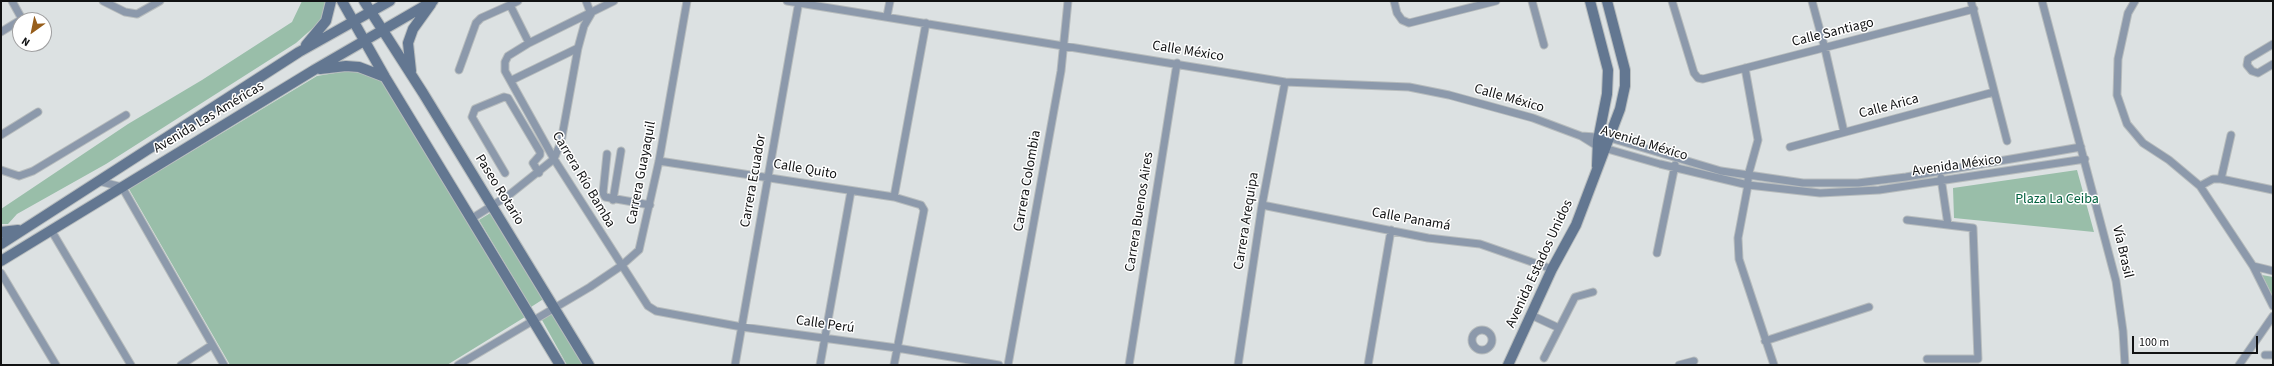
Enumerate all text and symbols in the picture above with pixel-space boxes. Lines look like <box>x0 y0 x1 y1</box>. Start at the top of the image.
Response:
north arrow <box>12 12 52 52</box>
street label: Calle Santiago <box>1790 15 1876 51</box>
text: N <box>19 33 33 50</box>
street label: Calle México <box>1151 38 1225 66</box>
street label: Avenida Las Américas <box>151 78 267 158</box>
street label: Calle México <box>1472 81 1546 117</box>
street label: Calle Arica <box>1857 91 1921 123</box>
street label: Carrera Guayaquil <box>624 120 660 226</box>
street label: Avenida México <box>1598 123 1690 165</box>
street label: Carrera Río Bamba <box>548 129 618 231</box>
street label: Carrera Colombia <box>1011 129 1045 233</box>
street label: Carrera Ecuador <box>738 133 770 229</box>
street label: Carrera Buenos Aires <box>1122 151 1158 273</box>
street label: Avenida México <box>1911 151 2003 181</box>
street label: Paseo Rotario <box>471 152 527 228</box>
street label: Calle Quito <box>772 156 838 184</box>
street label: Carrera Arequipa <box>1231 171 1263 271</box>
park label: Plaza La Ceiba <box>2015 192 2099 208</box>
street label: Avenida Estados Unidos <box>1503 197 1577 331</box>
street label: Calle Panamá <box>1370 205 1452 235</box>
street label: Vía Brasil <box>2108 224 2136 280</box>
street label: Calle Perú <box>795 313 855 337</box>
scale bar <box>2134 328 2260 354</box>
text: 100 m <box>2139 334 2169 351</box>

